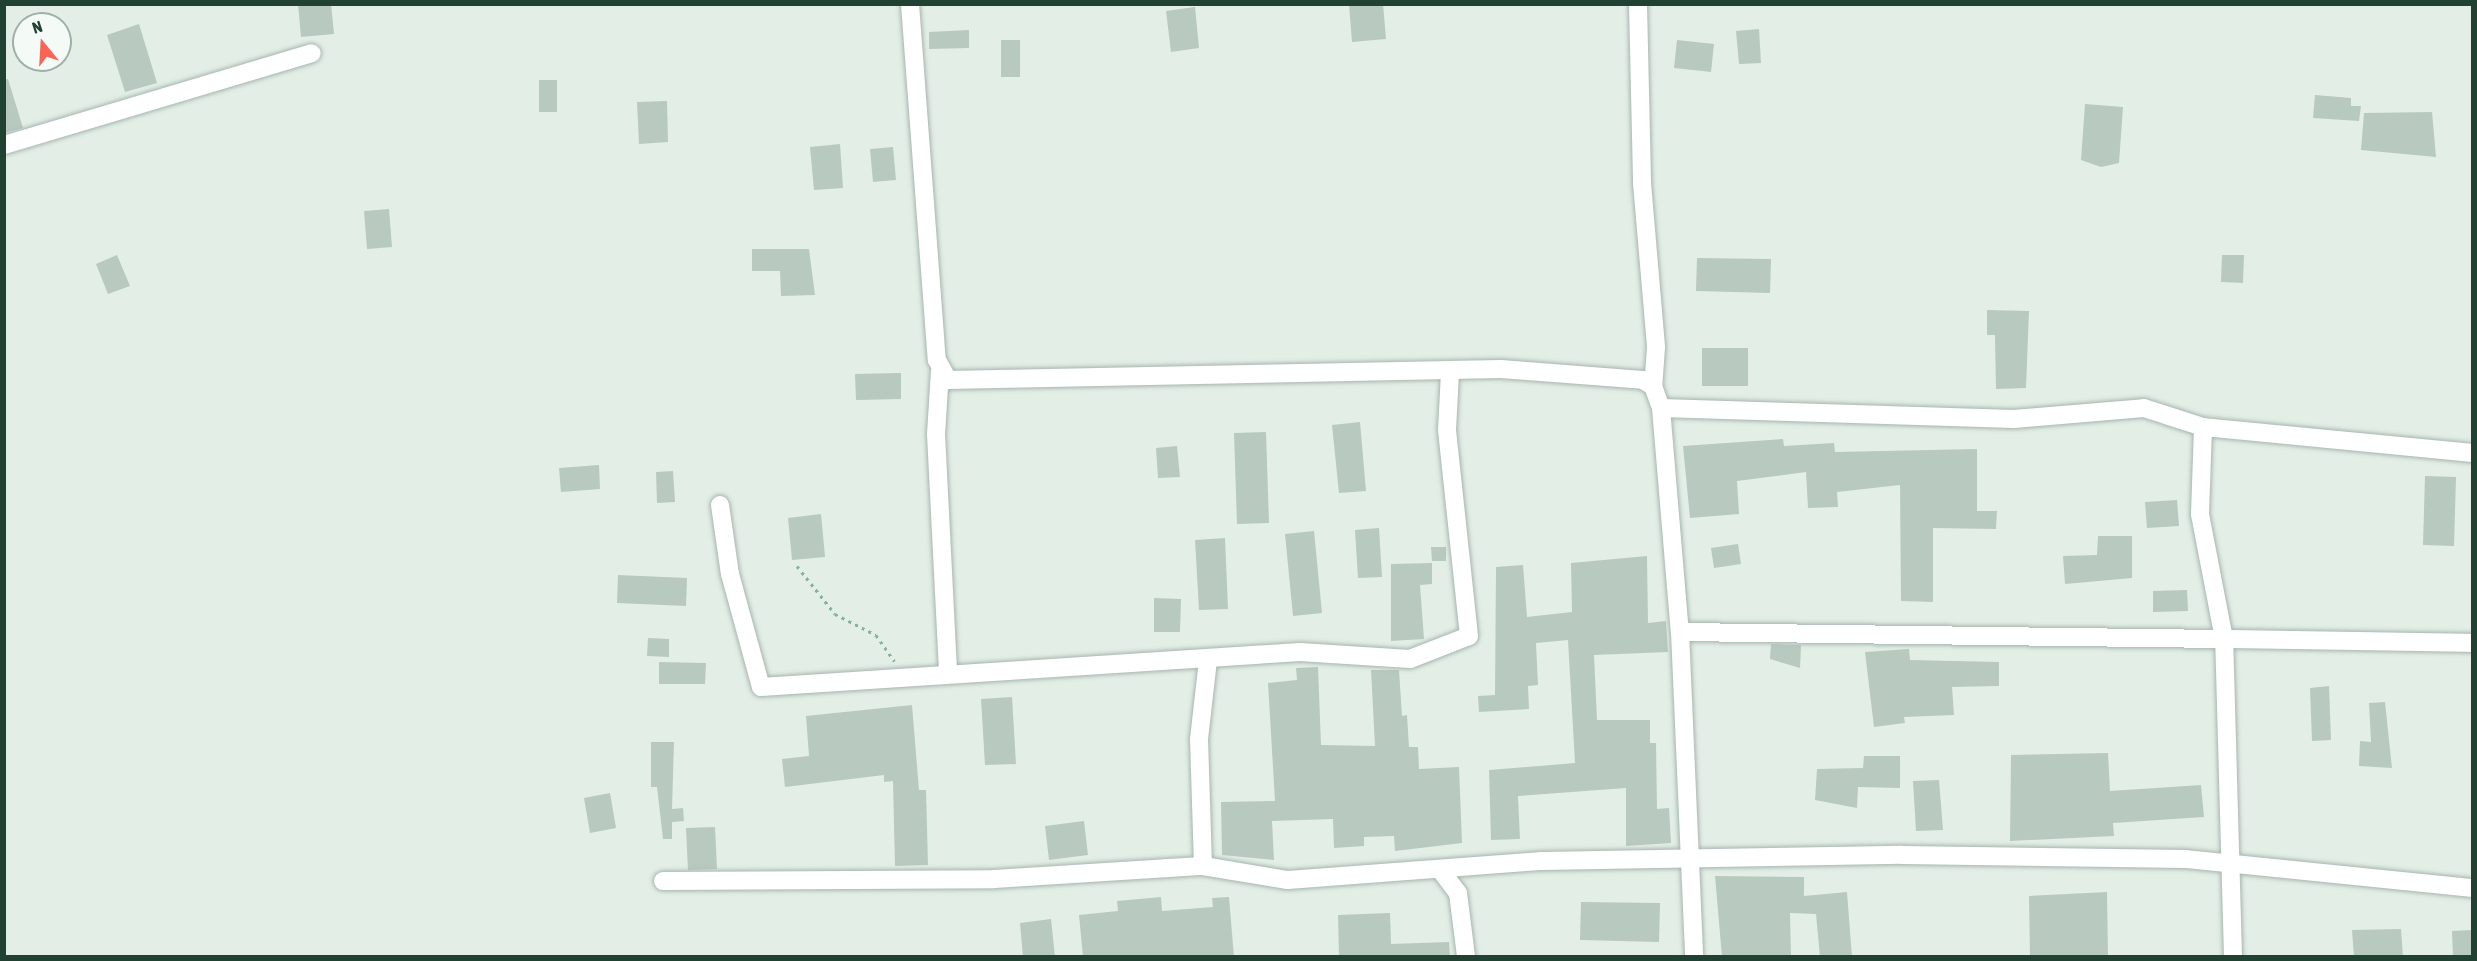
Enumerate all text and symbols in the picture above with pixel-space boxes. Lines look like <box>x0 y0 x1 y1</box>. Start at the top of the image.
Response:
north arrow <box>12 12 72 72</box>
text: N <box>30 17 44 37</box>

